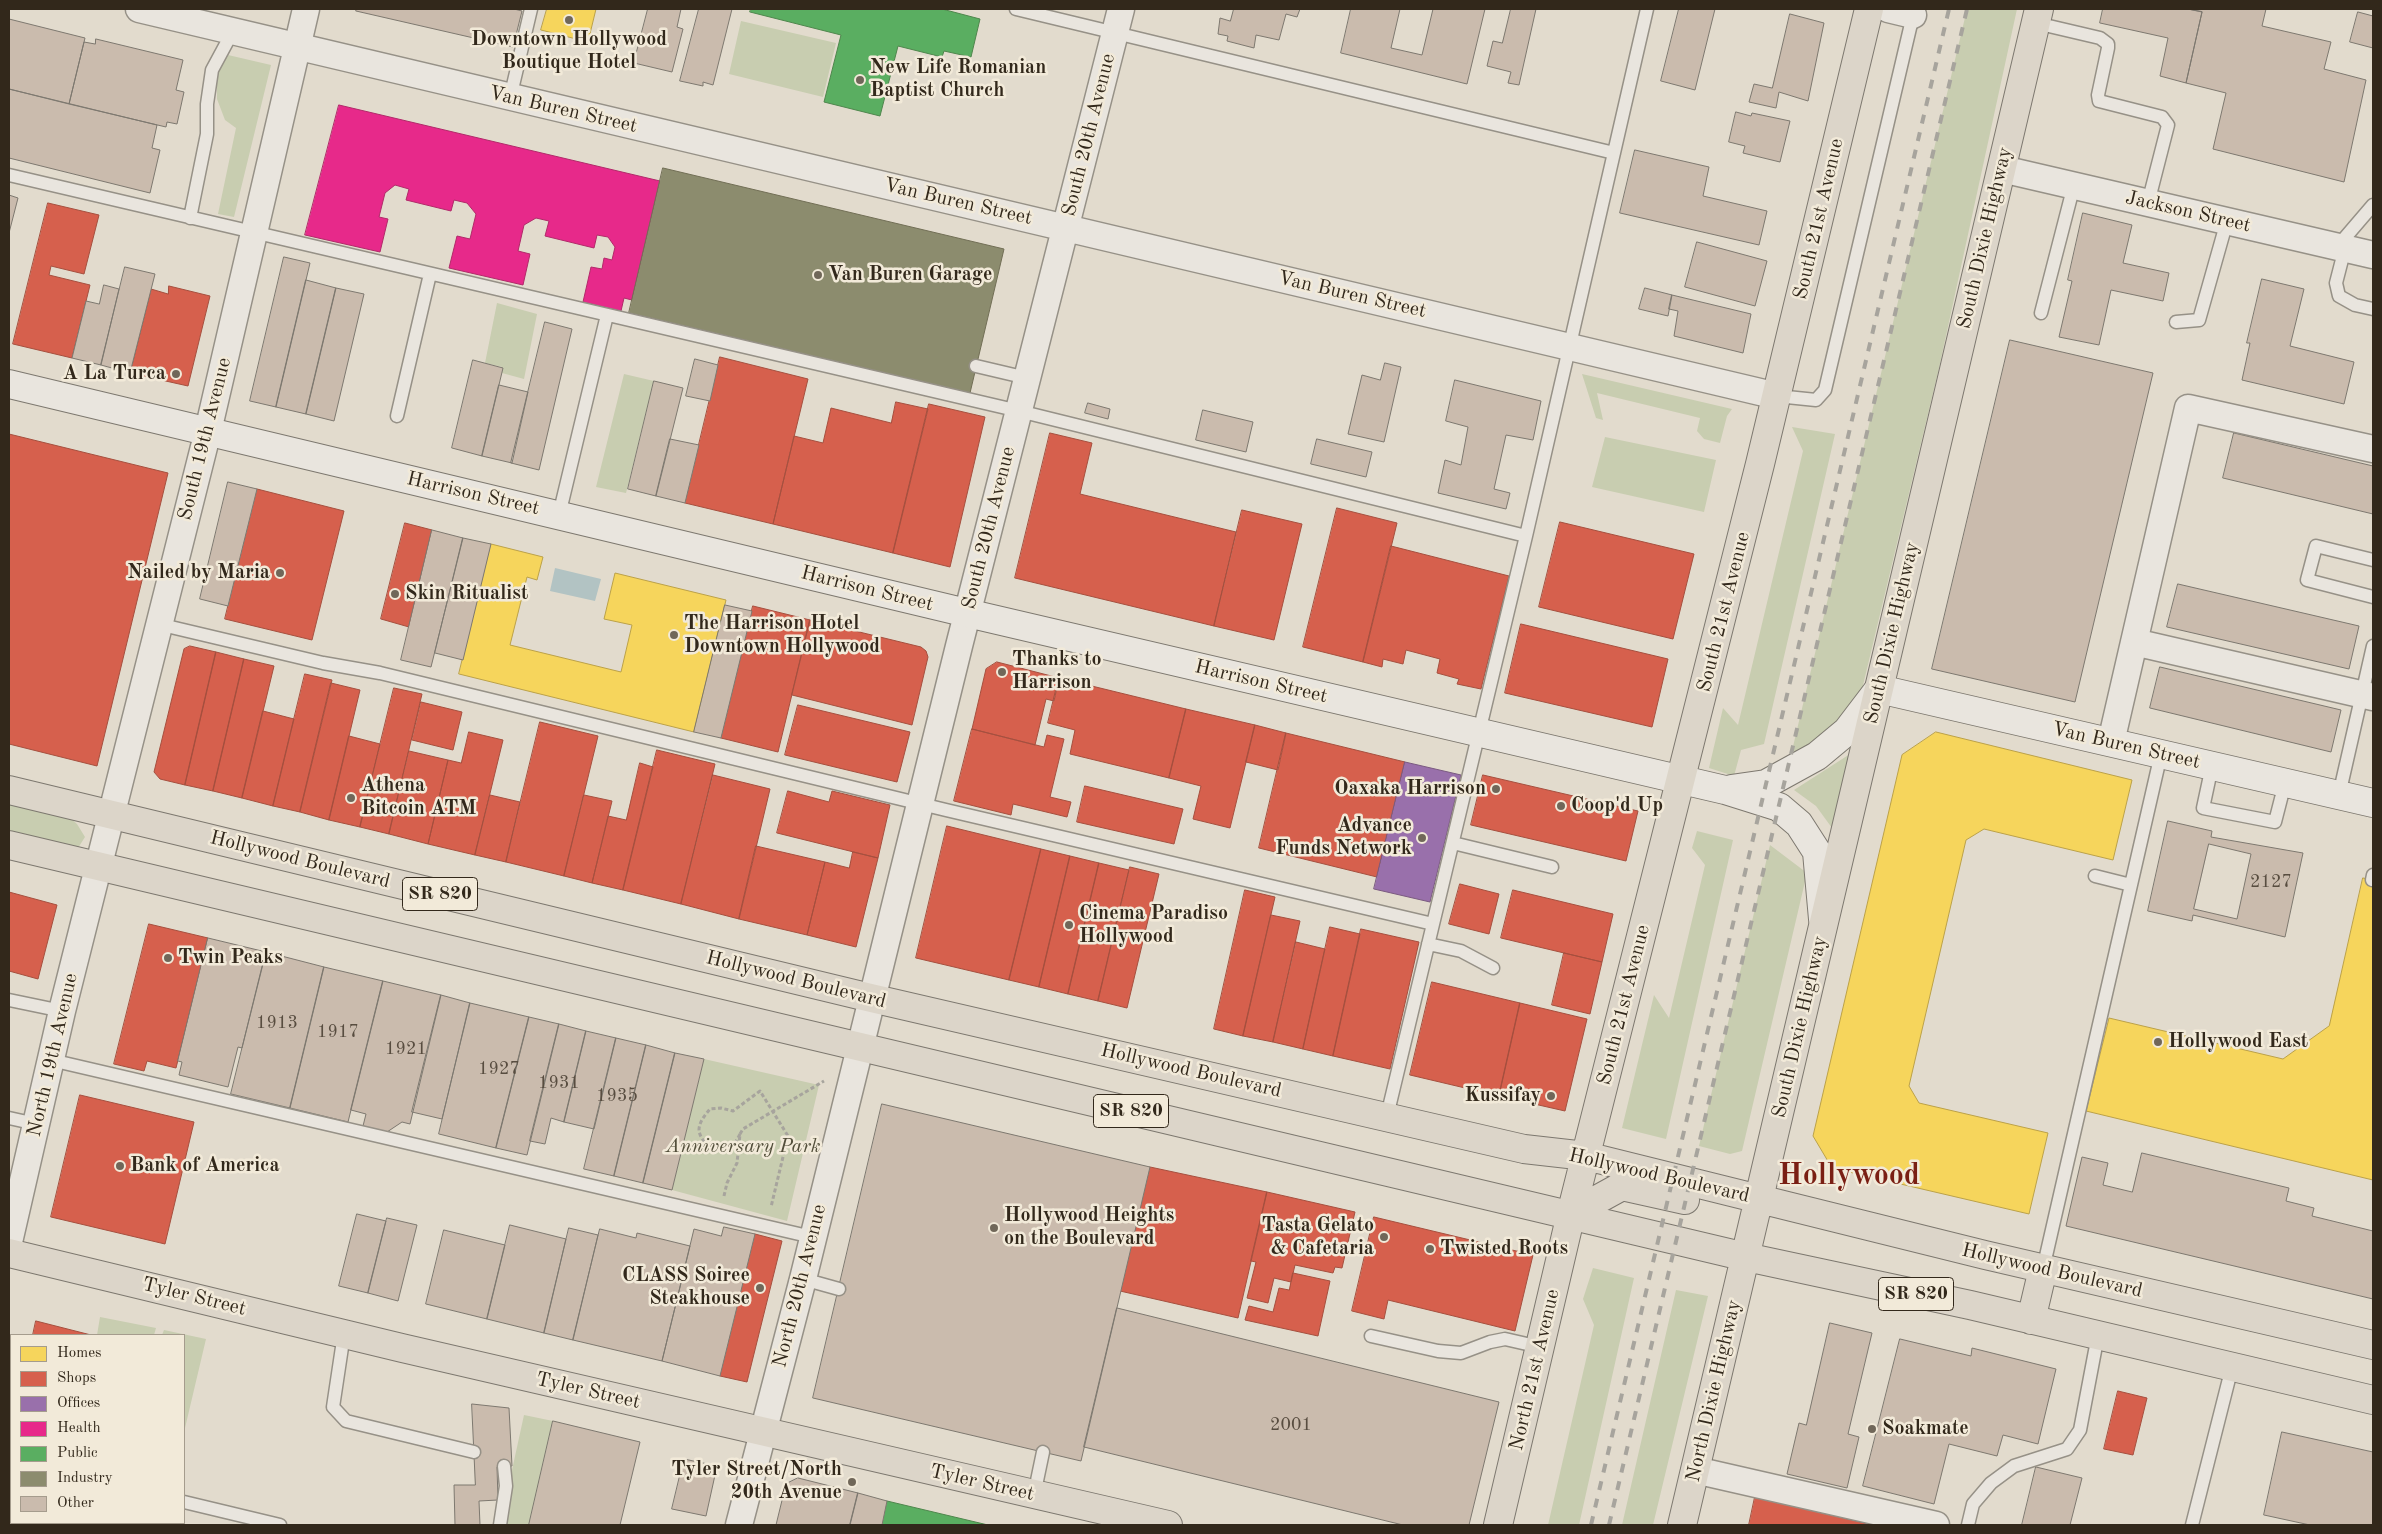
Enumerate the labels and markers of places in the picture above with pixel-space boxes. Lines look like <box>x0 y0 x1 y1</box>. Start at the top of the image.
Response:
marker: Downtown Hollywood Boutique Hotel <box>563 14 575 26</box>
place label: Downtown Hollywood Boutique Hotel <box>471 28 667 75</box>
place label: New Life Romanian Baptist Church <box>870 56 1046 103</box>
marker: New Life Romanian Baptist Church <box>854 74 866 86</box>
place label: Van Buren Garage <box>828 263 992 287</box>
marker: Van Buren Garage <box>812 269 824 281</box>
place label: A La Turca <box>63 362 166 386</box>
marker: A La Turca <box>170 368 182 380</box>
place label: Nailed by Maria <box>127 561 270 585</box>
marker: Nailed by Maria <box>274 567 286 579</box>
place label: Skin Ritualist <box>405 582 528 606</box>
marker: Skin Ritualist <box>389 588 401 600</box>
place label: The Harrison Hotel Downtown Hollywood <box>684 612 880 659</box>
marker: The Harrison Hotel Downtown Hollywood <box>668 629 680 641</box>
place label: Thanks to Harrison <box>1012 648 1102 695</box>
marker: Thanks to Harrison <box>996 666 1008 678</box>
place label: Athena Bitcoin ATM <box>361 774 476 821</box>
place label: Oaxaka Harrison <box>1334 777 1486 801</box>
marker: Oaxaka Harrison <box>1490 783 1502 795</box>
marker: Athena Bitcoin ATM <box>345 792 357 804</box>
place label: Coop'd Up <box>1571 794 1663 818</box>
marker: Coop'd Up <box>1555 800 1567 812</box>
place label: Advance Funds Network <box>1275 814 1412 861</box>
marker: Advance Funds Network <box>1416 832 1428 844</box>
place label: Cinema Paradiso Hollywood <box>1079 902 1228 949</box>
marker: Cinema Paradiso Hollywood <box>1063 919 1075 931</box>
place label: Twin Peaks <box>178 946 283 970</box>
marker: Twin Peaks <box>162 952 174 964</box>
place label: Hollywood East <box>2168 1030 2308 1054</box>
marker: Hollywood East <box>2152 1036 2164 1048</box>
place label: Kussifay <box>1464 1084 1541 1108</box>
marker: Kussifay <box>1545 1090 1557 1102</box>
place label: Bank of America <box>130 1154 280 1178</box>
marker: Bank of America <box>114 1160 126 1172</box>
place label: Hollywood Heights on the Boulevard <box>1004 1204 1174 1251</box>
place label: Tasta Gelato & Cafetaria <box>1261 1214 1374 1261</box>
marker: Hollywood Heights on the Boulevard <box>988 1222 1000 1234</box>
marker: Tasta Gelato & Cafetaria <box>1378 1231 1390 1243</box>
place label: Twisted Roots <box>1440 1237 1568 1261</box>
marker: Twisted Roots <box>1424 1243 1436 1255</box>
place label: CLASS Soiree Steakhouse <box>622 1264 750 1311</box>
marker: CLASS Soiree Steakhouse <box>754 1282 766 1294</box>
place label: Soakmate <box>1882 1417 1969 1441</box>
marker: Soakmate <box>1866 1423 1878 1435</box>
place label: Tyler Street/North 20th Avenue <box>671 1458 842 1505</box>
marker: Tyler Street/North 20th Avenue <box>846 1476 858 1488</box>

